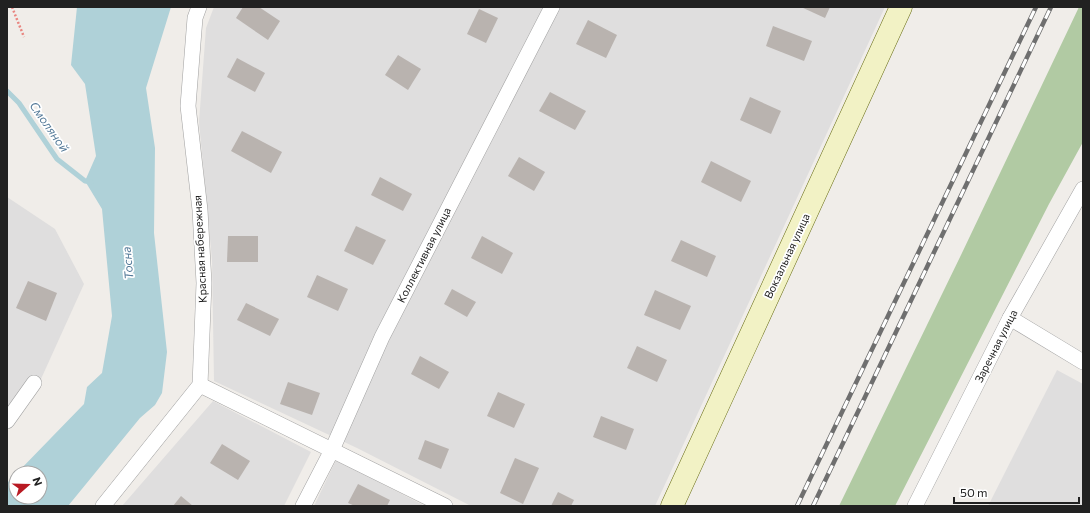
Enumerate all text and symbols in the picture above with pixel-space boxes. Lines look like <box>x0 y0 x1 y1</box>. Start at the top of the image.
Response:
water label: Смоляной <box>27 99 72 154</box>
street label: Красная набережная <box>190 195 209 303</box>
street label: Коллективная улица <box>394 205 453 305</box>
street label: Вокзальная улица <box>761 211 812 300</box>
water label: Тосна <box>119 246 135 280</box>
street label: Заречная улица <box>972 307 1020 384</box>
north arrow <box>8 465 48 505</box>
text: N <box>30 475 45 488</box>
scale bar <box>954 479 1079 505</box>
text: 50 m <box>960 485 988 499</box>

